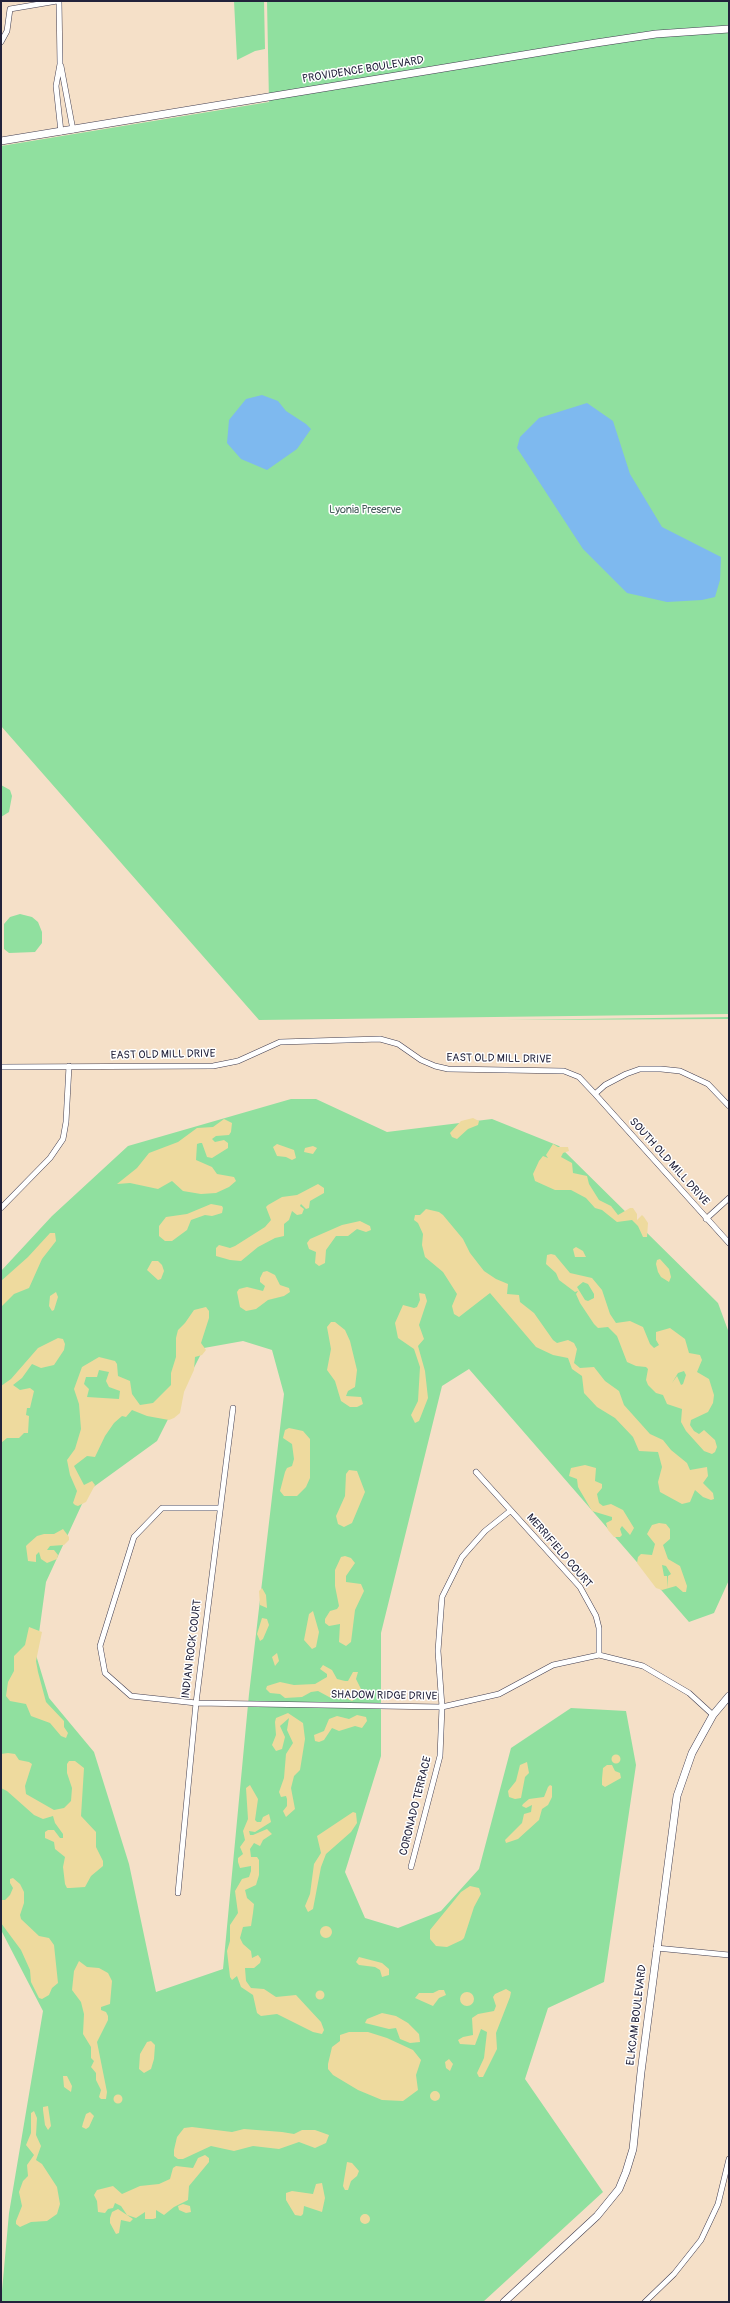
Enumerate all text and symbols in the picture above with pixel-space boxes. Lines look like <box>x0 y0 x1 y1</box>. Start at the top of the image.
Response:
street label: PROVIDENCE BOULEVARD <box>301 54 425 86</box>
park label: Lyonia Preserve <box>329 503 401 517</box>
street label: EAST OLD MILL DRIVE <box>111 1047 215 1063</box>
street label: EAST OLD MILL DRIVE <box>447 1051 551 1067</box>
street label: SOUTH OLD MILL DRIVE <box>626 1116 712 1208</box>
street label: MERRIFIELD COURT <box>523 1511 595 1591</box>
street label: INDIAN ROCK COURT <box>179 1599 205 1699</box>
street label: SHADOW RIDGE DRIVE <box>331 1688 437 1704</box>
street label: CORONADO TERRACE <box>397 1755 435 1857</box>
street label: ELKCAM BOULEVARD <box>624 1964 650 2066</box>

